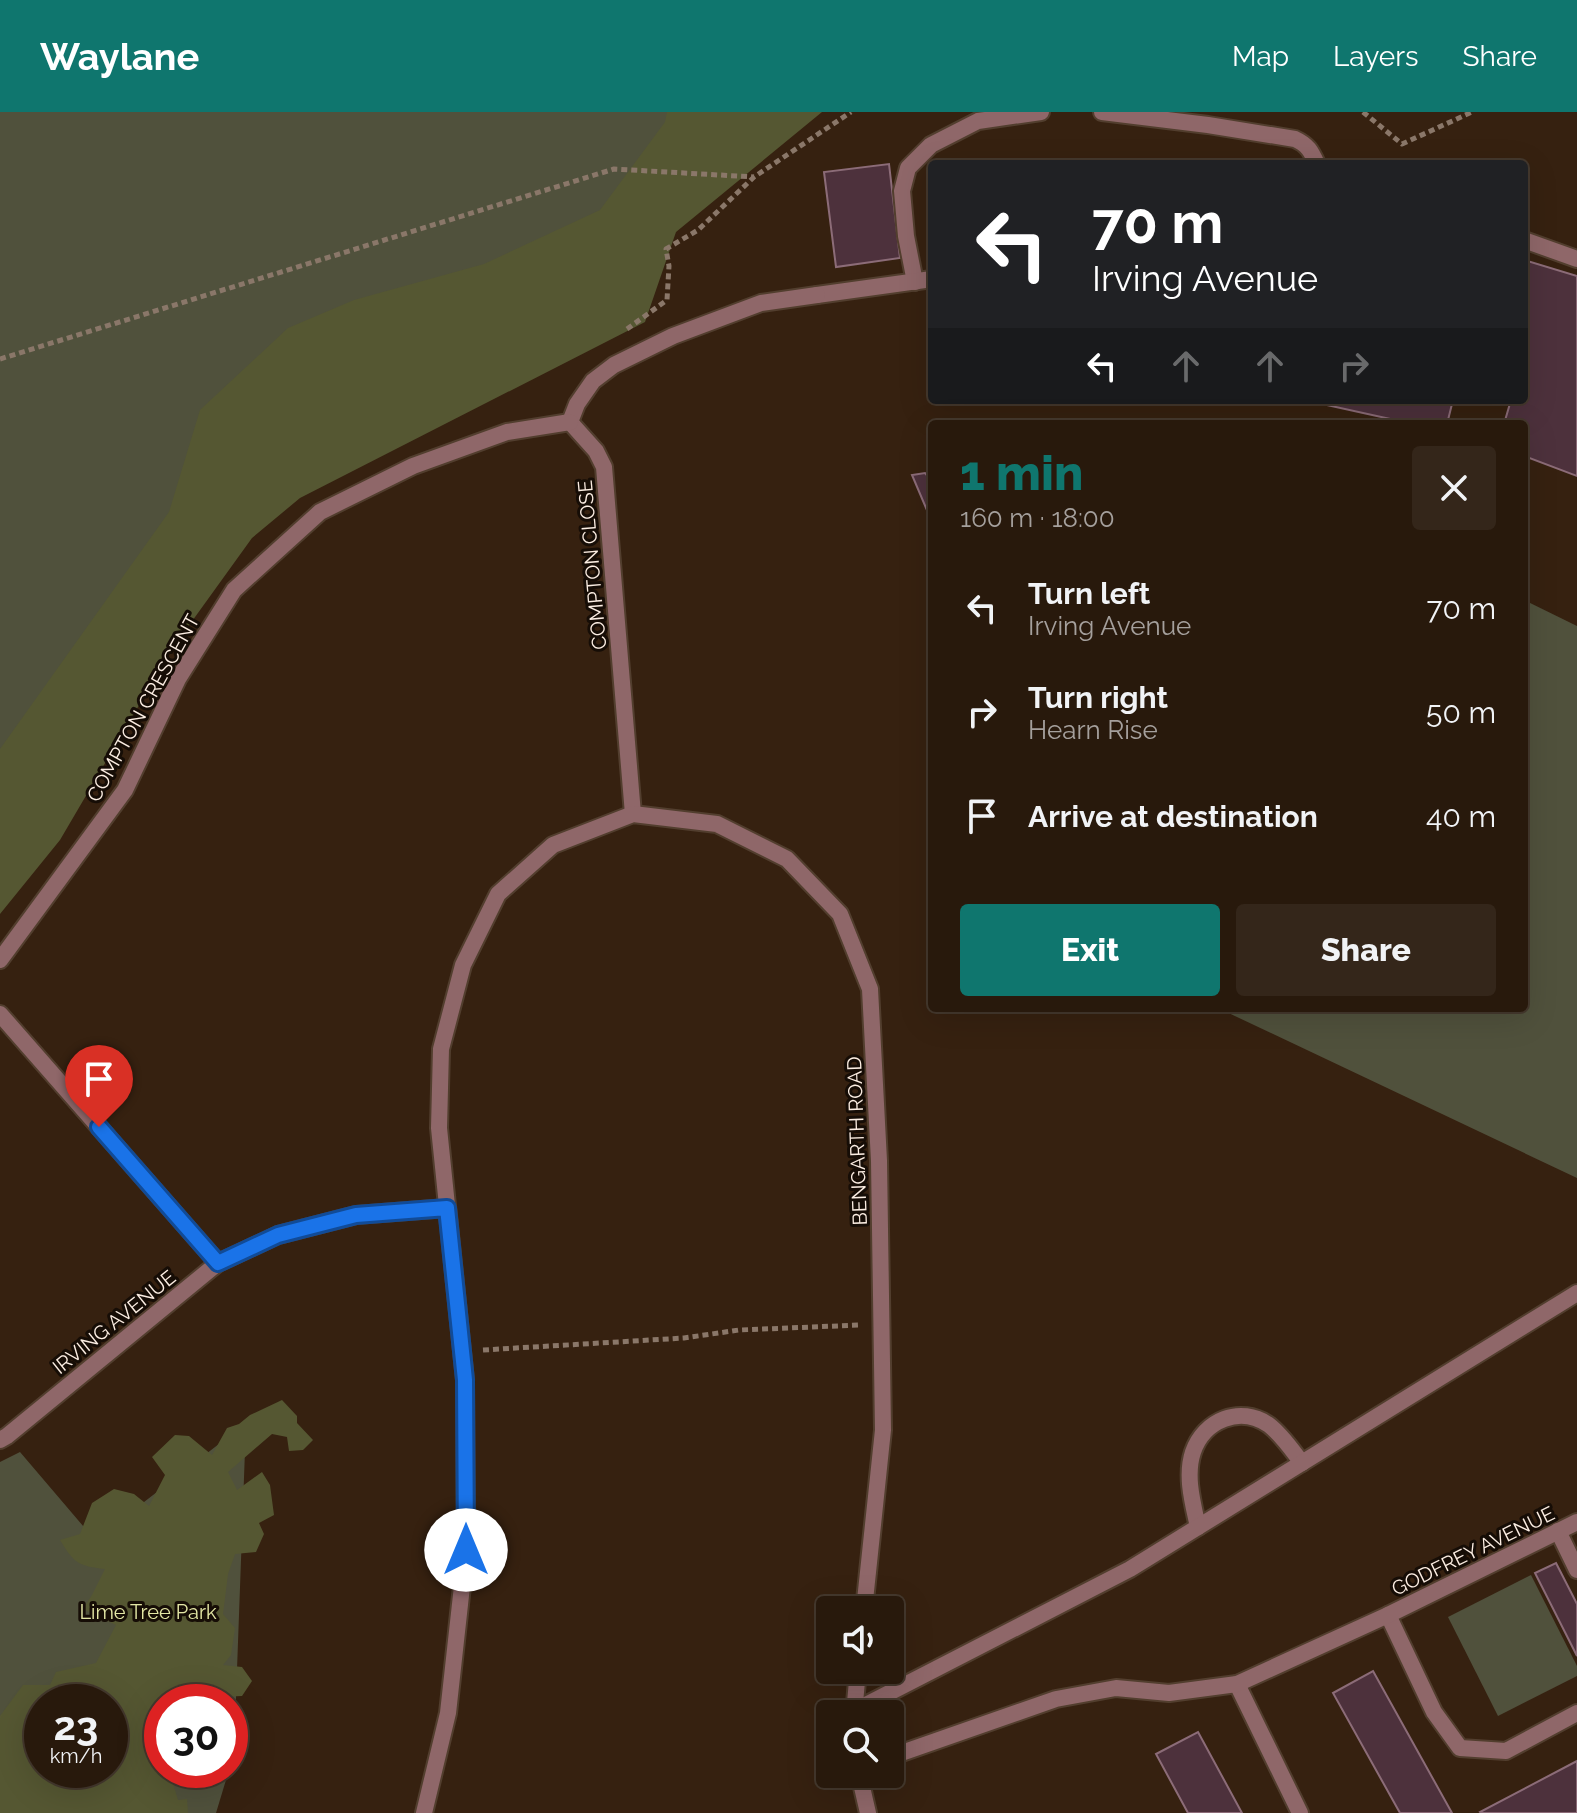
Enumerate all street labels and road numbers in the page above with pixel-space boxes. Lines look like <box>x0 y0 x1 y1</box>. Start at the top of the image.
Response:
street label: COMPTON CLOSE <box>573 479 611 651</box>
street label: COMPTON CRESCENT <box>82 610 204 806</box>
street label: BENGARTH ROAD <box>842 1056 872 1226</box>
street label: IRVING AVENUE <box>48 1265 180 1379</box>
street label: GODFREY AVENUE <box>1388 1501 1558 1601</box>

